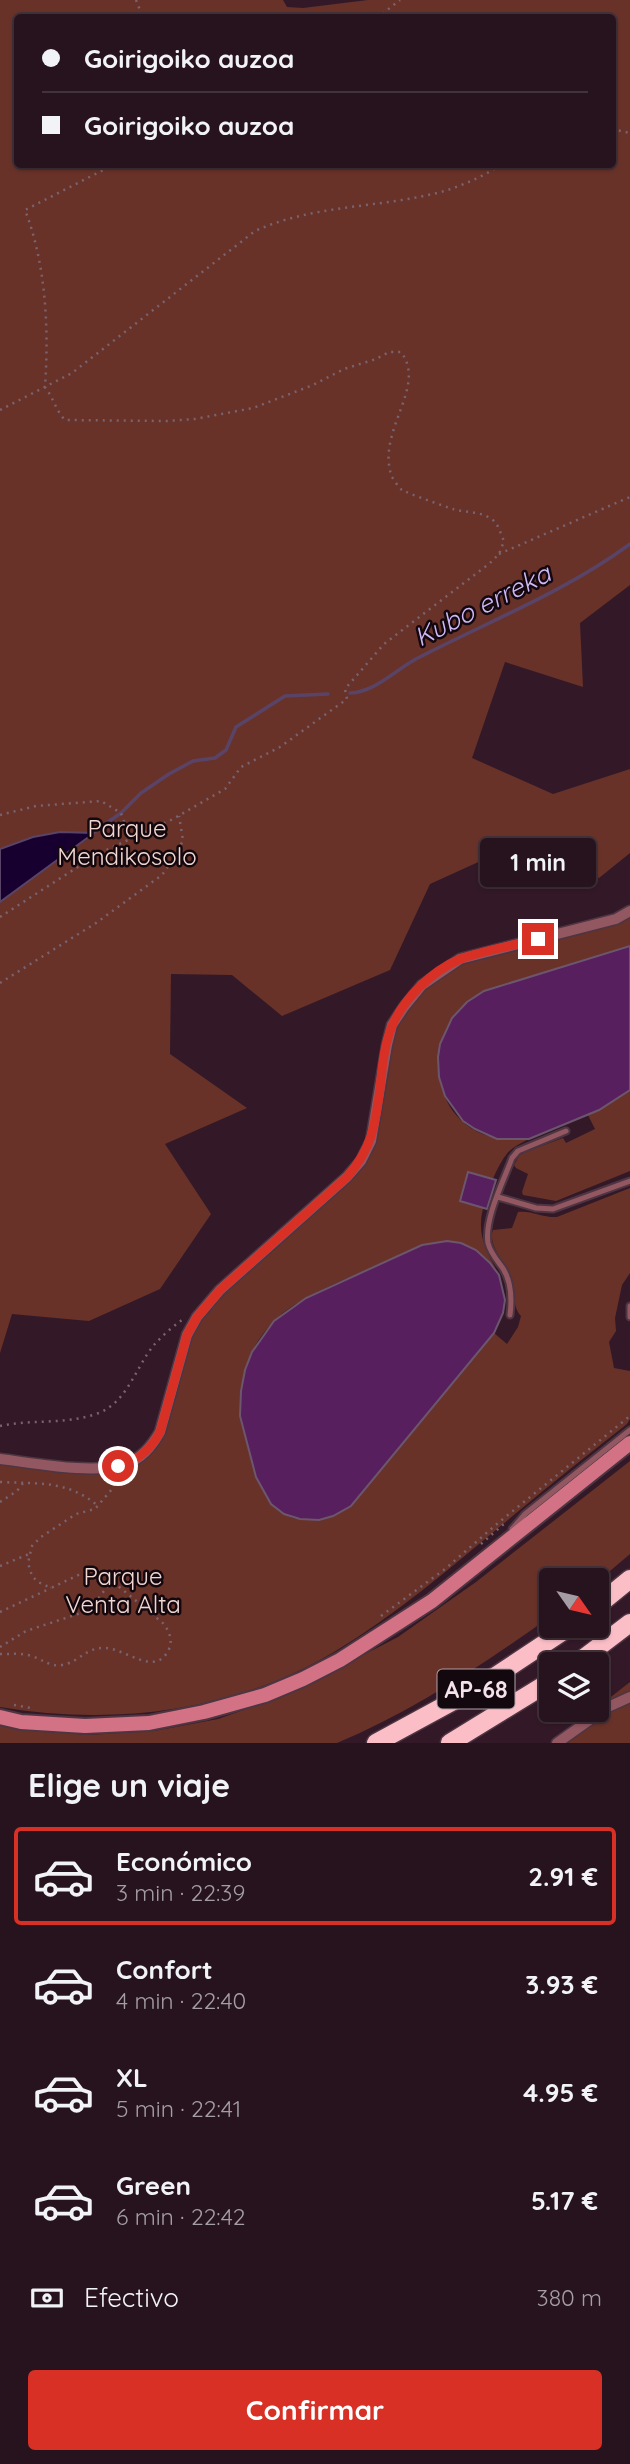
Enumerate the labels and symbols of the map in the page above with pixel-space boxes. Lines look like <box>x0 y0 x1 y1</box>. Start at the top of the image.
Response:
water label: Kubo erreka <box>408 556 557 654</box>
park label: Parque Mendikosolo <box>57 813 197 871</box>
callout: 1 min <box>480 838 596 886</box>
route end <box>522 923 554 955</box>
route start <box>102 1450 134 1482</box>
park label: Parque Venta Alta <box>65 1561 181 1619</box>
north arrow <box>539 1568 609 1638</box>
road number: AP-68 <box>438 1670 514 1708</box>

